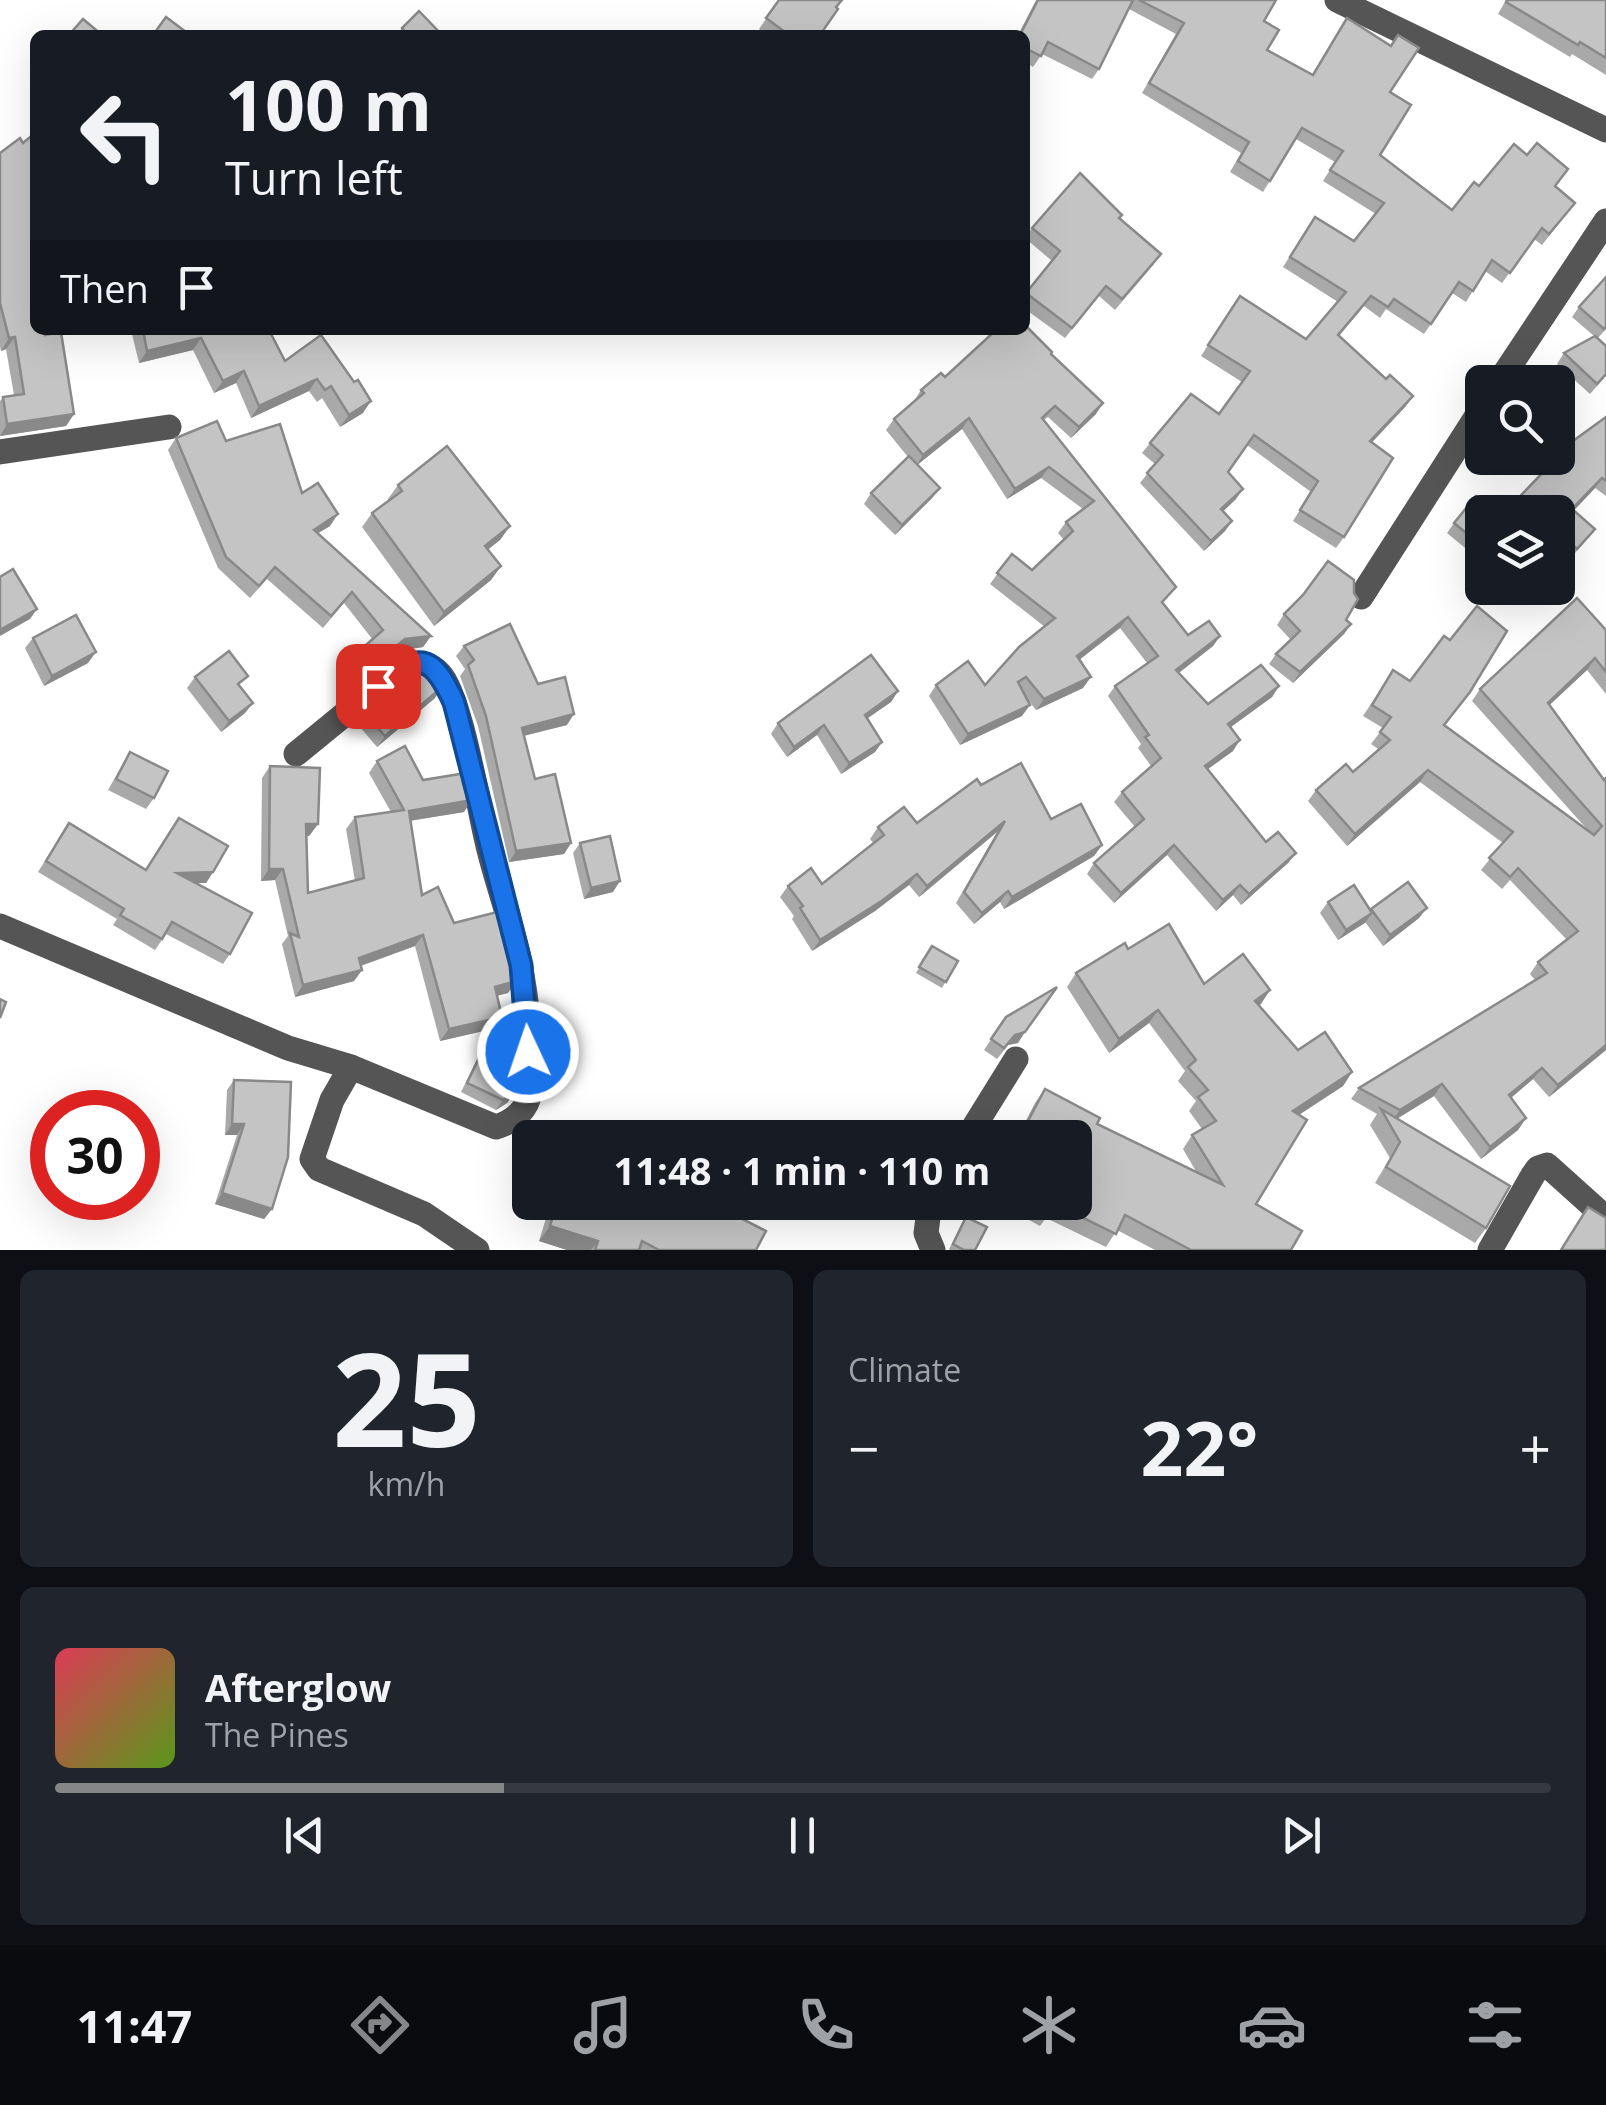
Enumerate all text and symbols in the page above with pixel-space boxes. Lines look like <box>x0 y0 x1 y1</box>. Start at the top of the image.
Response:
text: 100 m <box>225 56 432 152</box>
icon: left <box>60 70 190 200</box>
text: Turn left <box>225 147 403 208</box>
icon: arrive <box>169 260 224 315</box>
text: Then <box>60 262 149 314</box>
map controls <box>1465 365 1575 605</box>
button: search <box>1465 365 1575 475</box>
button: layers <box>1465 495 1575 605</box>
pin <box>336 644 421 729</box>
icon: arrive <box>351 659 406 714</box>
position arrow <box>476 1000 580 1104</box>
speed limit sign: 30 <box>30 1090 160 1220</box>
text: 11:48 · 1 min · 110 m <box>614 1144 990 1196</box>
text: 25 <box>332 1308 481 1485</box>
text: Climate <box>848 1348 961 1391</box>
text: 22° <box>1141 1396 1258 1498</box>
text: − <box>848 1410 879 1485</box>
text: + <box>1520 1410 1551 1485</box>
text: km/h <box>368 1462 445 1505</box>
text: Afterglow <box>205 1661 391 1713</box>
text: The Pines <box>205 1713 349 1756</box>
icon: previous <box>277 1808 332 1863</box>
icon: pause <box>775 1808 830 1863</box>
icon: next <box>1274 1808 1329 1863</box>
icon: directions <box>345 1990 415 2060</box>
icon: music <box>568 1990 638 2060</box>
icon: phone <box>791 1990 861 2060</box>
icon: climate <box>1014 1990 1084 2060</box>
icon: car <box>1237 1990 1307 2060</box>
icon: filters <box>1460 1990 1530 2060</box>
text: 11:47 <box>76 1995 192 2056</box>

